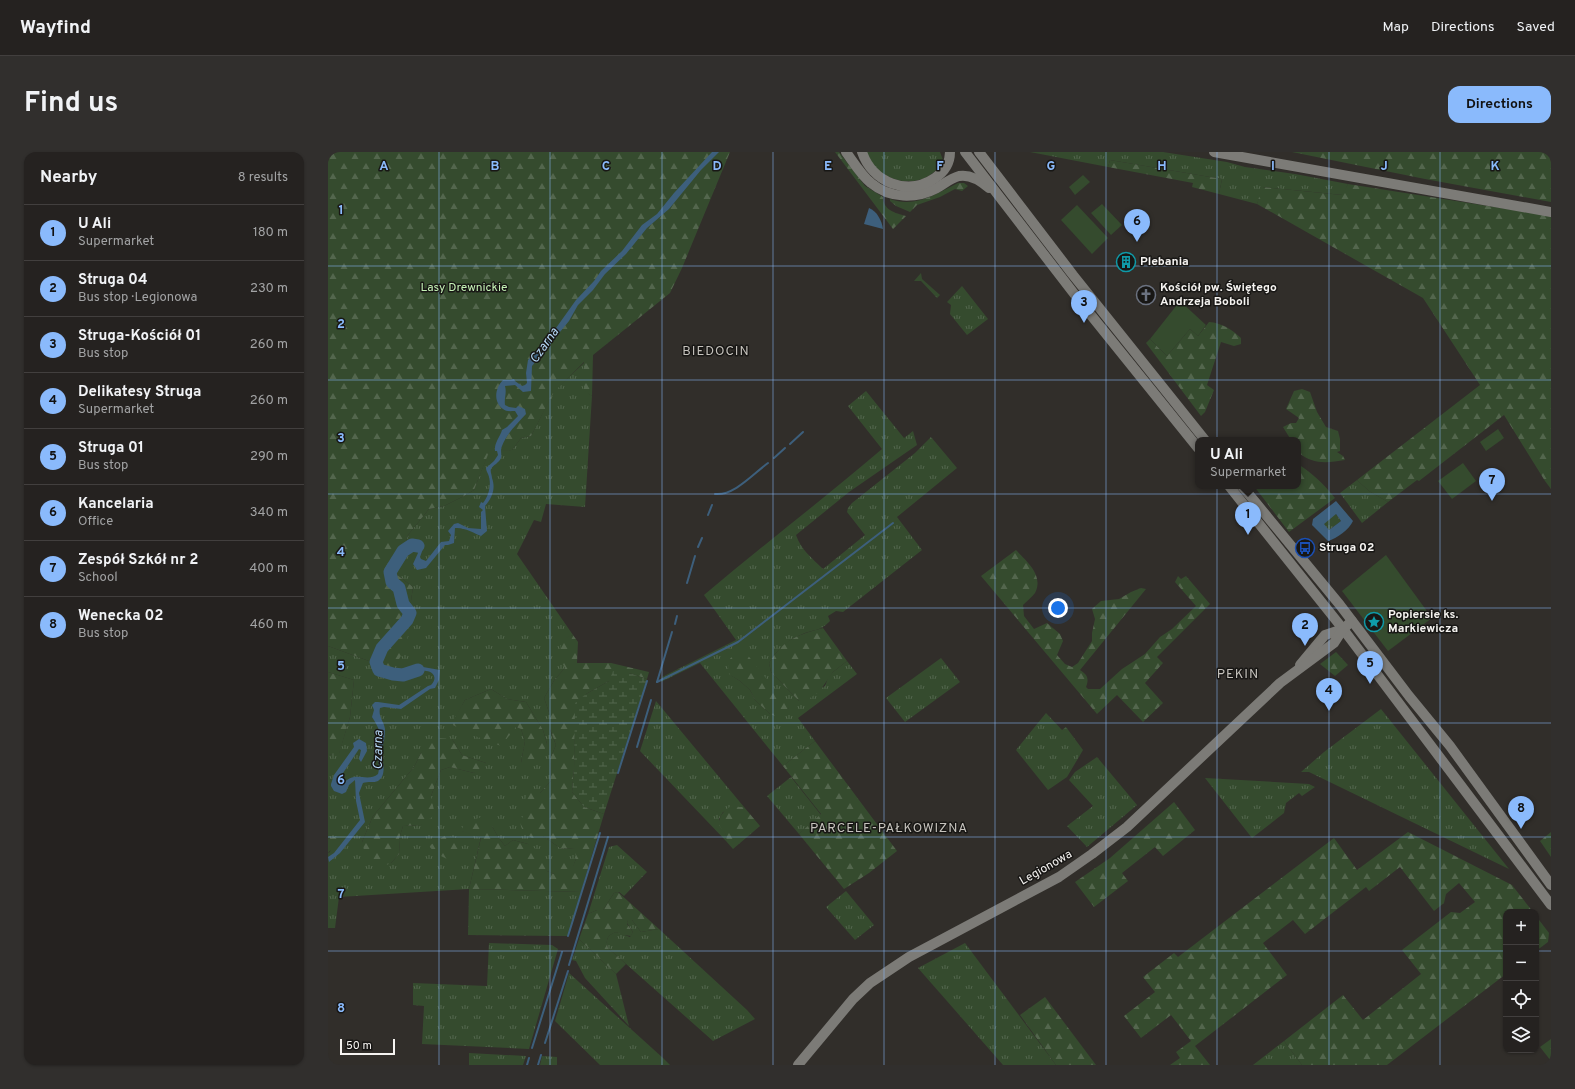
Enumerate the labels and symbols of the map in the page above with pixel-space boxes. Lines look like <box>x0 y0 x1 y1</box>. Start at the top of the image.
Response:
text: A <box>379 159 389 175</box>
text: B <box>491 159 500 175</box>
text: C <box>602 159 610 175</box>
text: D <box>712 159 722 175</box>
text: E <box>824 159 832 175</box>
text: F <box>936 159 944 175</box>
text: G <box>1047 159 1056 175</box>
text: H <box>1157 159 1167 175</box>
text: I <box>1271 159 1275 175</box>
text: J <box>1380 159 1388 175</box>
text: K <box>1490 159 1500 175</box>
text: 1 <box>338 203 344 219</box>
pin: 6 <box>1124 209 1150 242</box>
building icon: Plebania <box>1115 251 1137 273</box>
place label: Plebania <box>1140 254 1189 270</box>
park label: Lasy Drewnickie <box>421 280 507 296</box>
place label: Kościół pw. Świętego Andrzeja Boboli <box>1160 280 1277 310</box>
church icon: Kościół pw. Świętego Andrzeja Boboli <box>1135 284 1157 306</box>
pin: 3 <box>1071 290 1097 323</box>
text: 2 <box>337 317 345 333</box>
water label: Czarna <box>527 325 563 367</box>
district label: BIEDOCIN <box>682 344 750 360</box>
text: 3 <box>337 431 345 447</box>
pin: 7 <box>1479 468 1505 501</box>
pin: 1 <box>1235 502 1261 535</box>
bus stop icon: Struga 02 <box>1294 537 1316 559</box>
place label: Struga 02 <box>1319 540 1374 556</box>
text: 4 <box>337 545 345 561</box>
your location <box>1048 598 1068 618</box>
place label: Popiersie ks. Markiewicza <box>1388 607 1458 637</box>
place icon: Popiersie ks. Markiewicza <box>1363 611 1385 633</box>
pin: 2 <box>1292 613 1318 646</box>
pin: 5 <box>1357 651 1383 684</box>
text: 5 <box>337 659 345 675</box>
district label: PEKIN <box>1217 667 1259 683</box>
pin: 4 <box>1316 678 1342 711</box>
water label: Czarna <box>371 730 387 770</box>
text: 6 <box>337 773 345 789</box>
pin: 8 <box>1508 796 1534 829</box>
district label: PARCELE-PAŁKOWIZNA <box>810 821 968 837</box>
street label: Legionowa <box>1017 847 1075 889</box>
text: 7 <box>338 887 345 903</box>
text: 8 <box>337 1001 345 1017</box>
scale bar <box>340 1037 395 1056</box>

